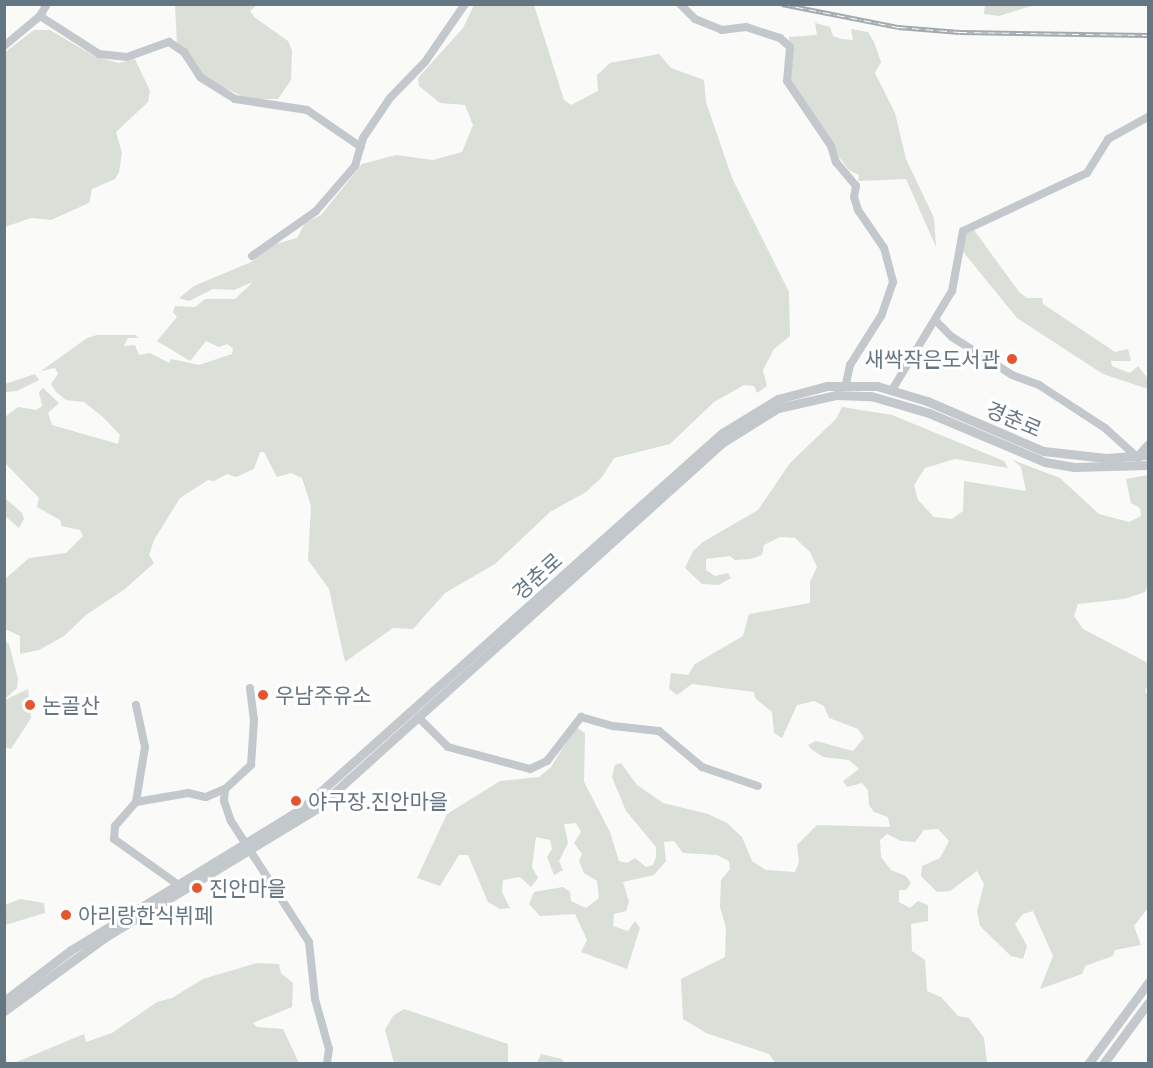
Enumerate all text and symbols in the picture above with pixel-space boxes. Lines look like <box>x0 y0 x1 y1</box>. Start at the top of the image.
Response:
place label: 새싹작은도서관 <box>865 346 1000 372</box>
marker: 새싹작은도서관 <box>1005 352 1019 366</box>
street label: 경춘로 <box>982 396 1046 442</box>
street label: 경춘로 <box>507 547 567 605</box>
place label: 우남주유소 <box>275 682 372 708</box>
marker: 우남주유소 <box>256 688 270 702</box>
place label: 논골산 <box>42 692 100 718</box>
marker: 논골산 <box>23 698 37 712</box>
place label: 야구장.진안마을 <box>308 788 448 814</box>
marker: 야구장.진안마을 <box>289 794 303 808</box>
place label: 진안마을 <box>209 875 286 901</box>
marker: 진안마을 <box>190 881 204 895</box>
place label: 아리랑한식뷔페 <box>78 902 213 928</box>
marker: 아리랑한식뷔페 <box>59 908 73 922</box>

